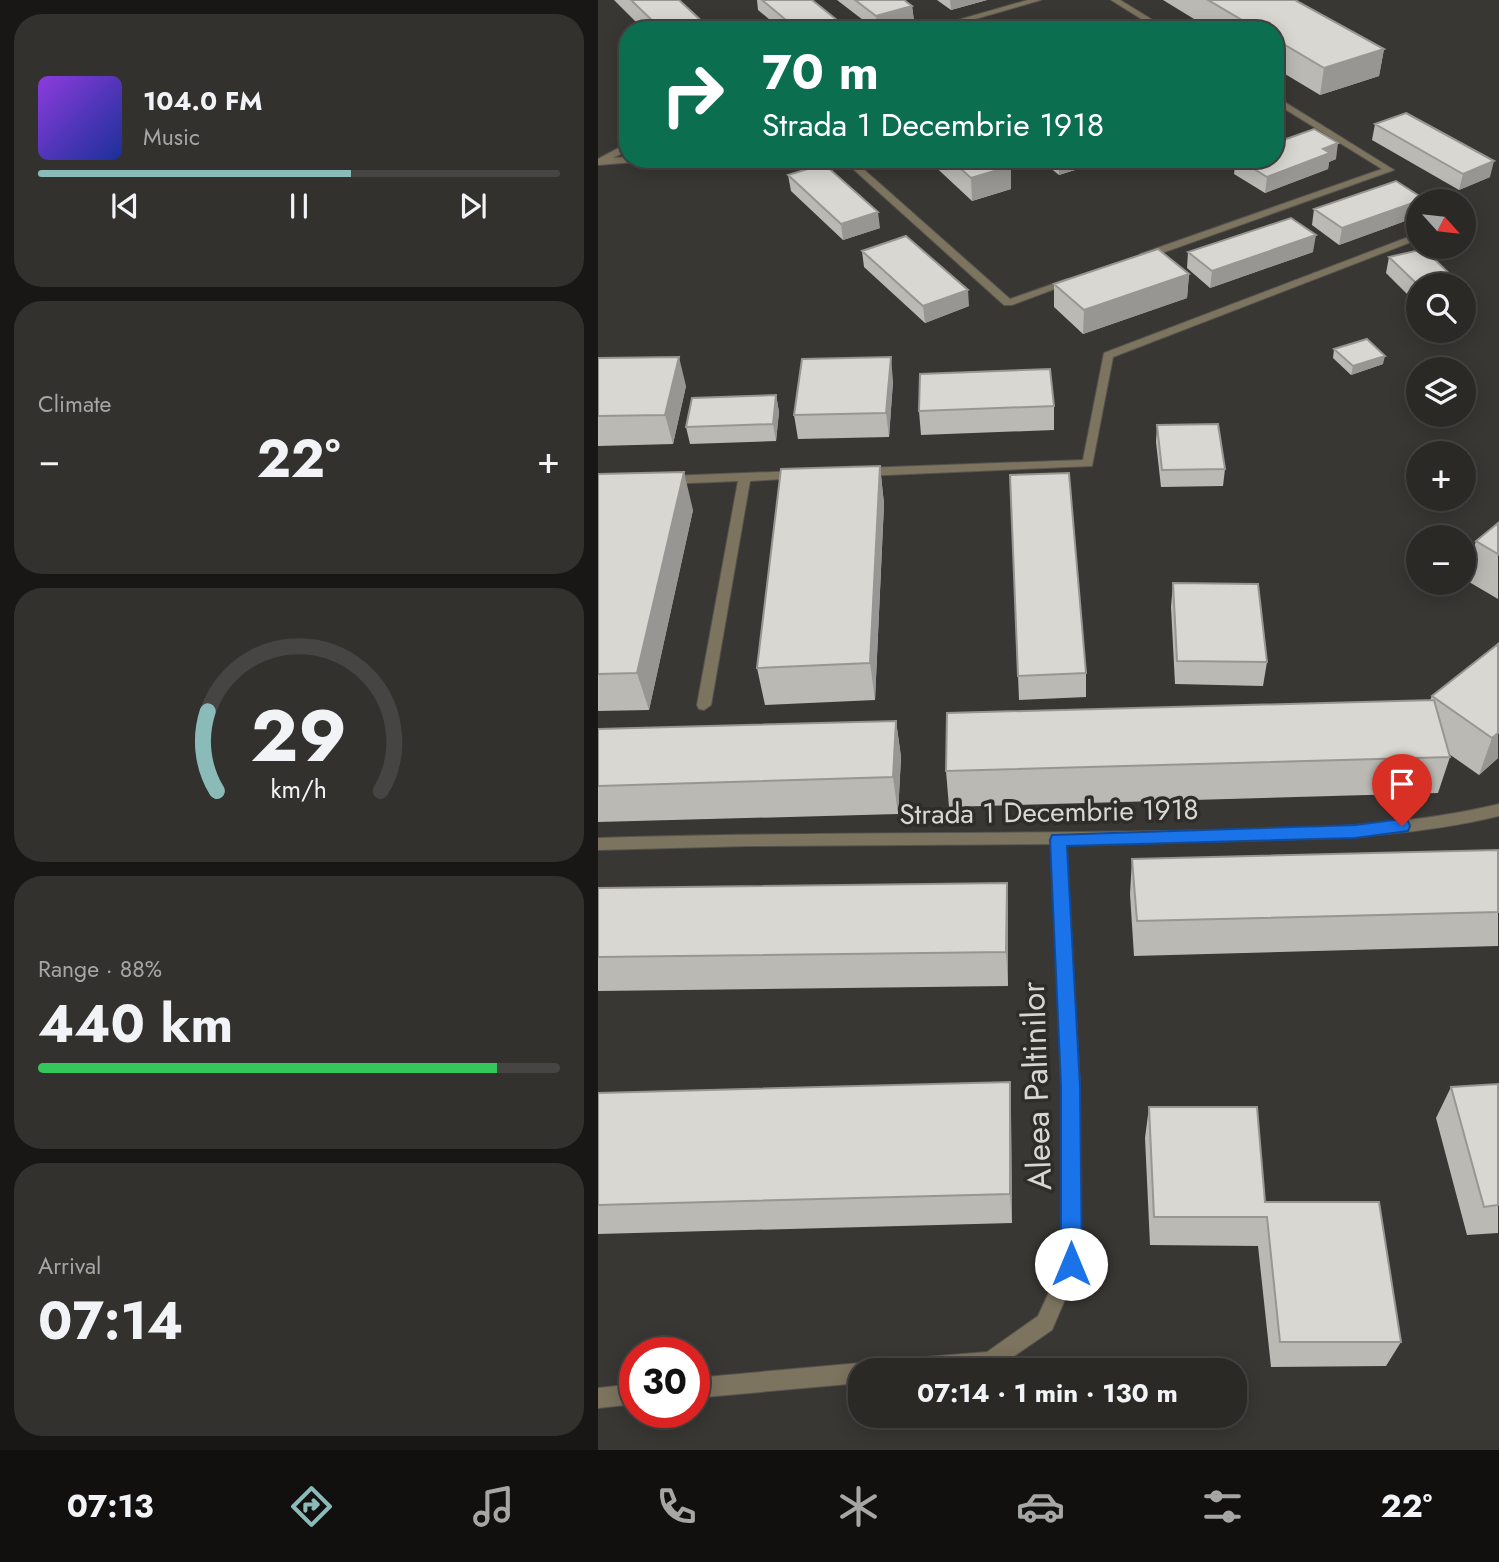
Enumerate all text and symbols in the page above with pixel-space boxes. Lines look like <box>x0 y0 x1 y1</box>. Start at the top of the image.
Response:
text: 70 m <box>762 37 879 107</box>
icon: right <box>647 49 738 140</box>
text: 104.0 FM <box>143 82 263 120</box>
text: Strada 1 Decembrie 1918 <box>762 102 1104 148</box>
text: Music <box>143 120 200 154</box>
icon: previous <box>106 187 144 225</box>
icon: pause <box>280 187 318 225</box>
icon: next <box>454 187 492 225</box>
north arrow <box>1406 189 1476 259</box>
map controls <box>1406 189 1476 595</box>
button: search <box>1406 273 1476 343</box>
button: layers <box>1406 357 1476 427</box>
text: Climate <box>38 387 111 421</box>
text: 22° <box>257 421 340 497</box>
text: − <box>38 432 60 487</box>
text: + <box>537 432 560 487</box>
button: + <box>1406 441 1476 511</box>
button: − <box>1406 525 1476 595</box>
text: 29 <box>251 683 347 788</box>
pin <box>1372 754 1432 826</box>
icon: arrive <box>1383 765 1421 803</box>
text: km/h <box>271 771 327 807</box>
street label: Strada 1 Decembrie 1918 <box>899 789 1199 835</box>
text: Range · 88% <box>38 952 162 986</box>
street label: Aleea Paltinilor <box>1009 980 1063 1191</box>
text: 440 km <box>38 986 233 1062</box>
position arrow <box>1034 1227 1108 1301</box>
text: Arrival <box>38 1249 101 1283</box>
text: 07:14 <box>38 1283 183 1359</box>
speed limit sign: 30 <box>619 1337 710 1428</box>
text: 07:14 · 1 min · 130 m <box>917 1374 1178 1412</box>
icon: directions <box>287 1482 336 1531</box>
icon: music <box>469 1482 518 1531</box>
icon: phone <box>652 1482 701 1531</box>
icon: climate <box>834 1482 883 1531</box>
icon: car <box>1016 1482 1065 1531</box>
icon: filters <box>1198 1482 1247 1531</box>
text: 07:13 <box>67 1483 154 1529</box>
text: 22° <box>1381 1483 1432 1529</box>

